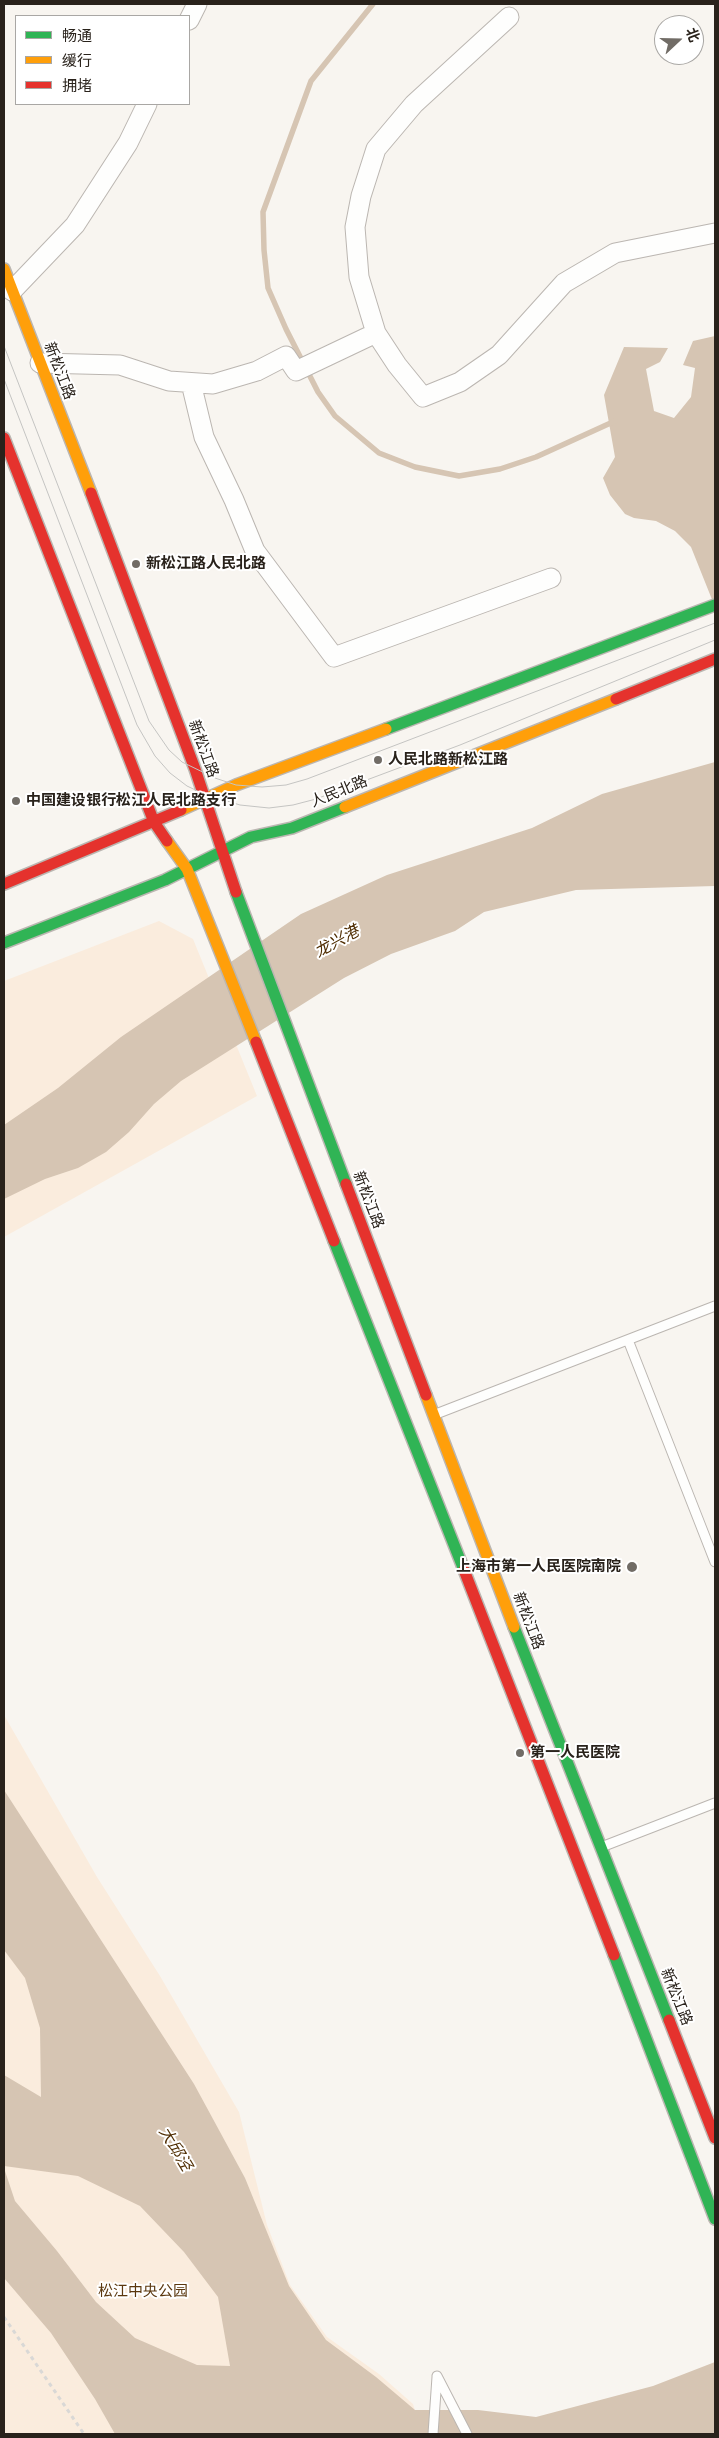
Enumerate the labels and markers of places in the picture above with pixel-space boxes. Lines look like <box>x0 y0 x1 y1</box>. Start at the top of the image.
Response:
place label: 新松江路人民北路 <box>146 555 266 573</box>
marker: 新松江路人民北路 <box>130 558 142 570</box>
place label: 人民北路新松江路 <box>388 751 508 769</box>
marker: 人民北路新松江路 <box>372 754 384 766</box>
place label: 中国建设银行松江人民北路支行 <box>26 792 236 810</box>
marker: 中国建设银行松江人民北路支行 <box>10 795 22 807</box>
place label: 上海市第一人民医院南院 <box>456 1558 621 1576</box>
marker: 上海市第一人民医院南院 <box>625 1560 639 1574</box>
place label: 第一人民医院 <box>530 1744 620 1762</box>
marker: 第一人民医院 <box>514 1747 526 1759</box>

